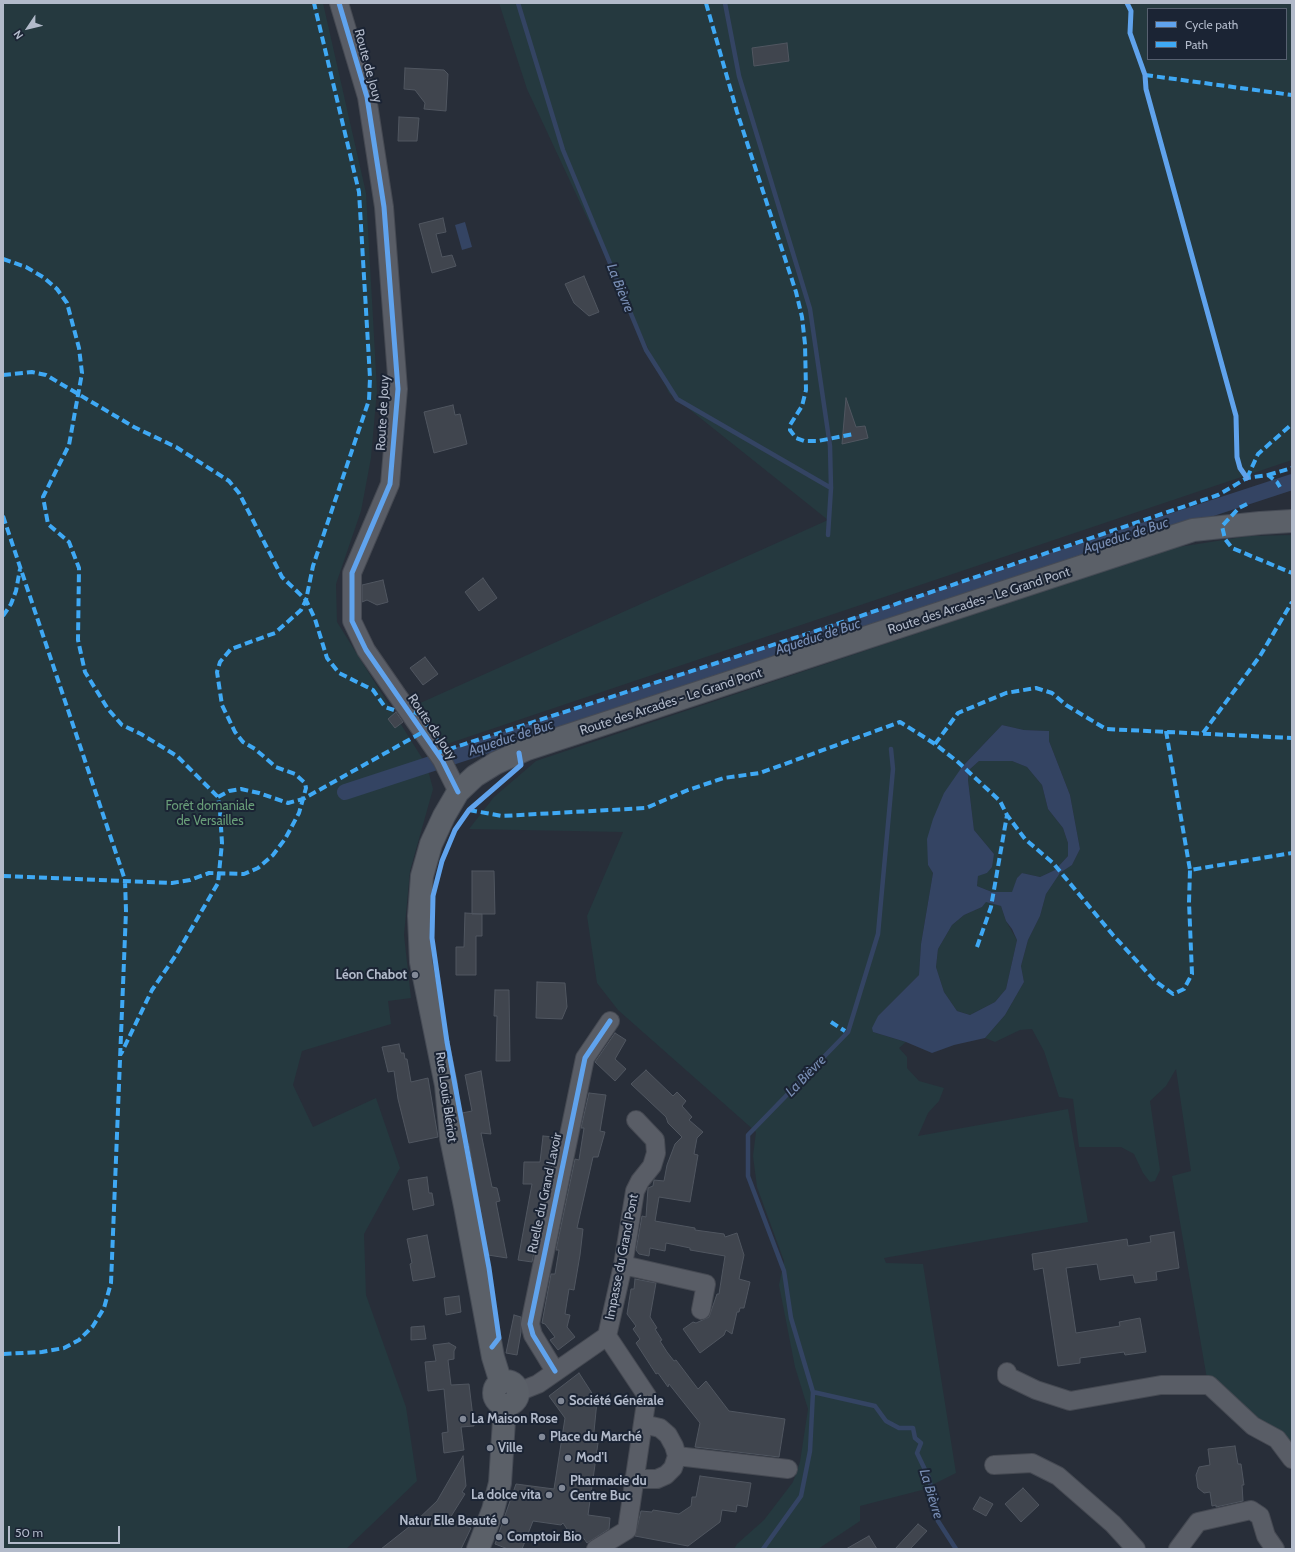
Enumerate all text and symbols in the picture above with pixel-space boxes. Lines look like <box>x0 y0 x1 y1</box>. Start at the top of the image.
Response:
north arrow <box>8 8 48 48</box>
legend <box>1147 8 1287 60</box>
text: Cycle path <box>1185 17 1238 32</box>
street label: Route de Jouy <box>351 27 385 105</box>
text: N <box>10 28 26 42</box>
text: Path <box>1185 37 1208 52</box>
water label: La Bièvre <box>603 261 637 315</box>
street label: Route de Jouy <box>373 375 393 451</box>
water label: Aqueduc de Buc <box>1081 514 1171 558</box>
street label: Route des Arcades - Le Grand Pont <box>886 564 1072 638</box>
water label: Aqueduc de Buc <box>773 615 863 659</box>
street label: Route des Arcades - Le Grand Pont <box>578 665 764 739</box>
street label: Route de Jouy <box>404 691 460 763</box>
water label: Aqueduc de Buc <box>466 716 556 760</box>
park label: Forêt domaniale de Versailles <box>165 798 255 829</box>
place label: Léon Chabot <box>336 967 407 983</box>
marker: Léon Chabot <box>410 970 420 980</box>
street label: Rue Louis Blériot <box>432 1051 460 1143</box>
water label: La Bièvre <box>782 1052 830 1100</box>
street label: Ruelle du Grand Lavoir <box>525 1131 565 1255</box>
street label: Impasse du Grand Pont <box>602 1193 642 1321</box>
place label: Société Générale <box>569 1393 664 1409</box>
marker: Société Générale <box>556 1396 566 1406</box>
place label: La Maison Rose <box>471 1411 558 1427</box>
marker: La Maison Rose <box>458 1414 468 1424</box>
place label: Place du Marché <box>550 1429 642 1445</box>
marker: Place du Marché <box>537 1432 547 1442</box>
place label: Ville <box>498 1440 523 1456</box>
marker: Ville <box>485 1443 495 1453</box>
place label: Mod'l <box>576 1450 607 1466</box>
marker: Mod'l <box>563 1453 573 1463</box>
water label: La Bièvre <box>916 1467 946 1521</box>
place label: Pharmacie du Centre Buc <box>570 1473 647 1504</box>
marker: Pharmacie du Centre Buc <box>557 1483 567 1493</box>
place label: La dolce vita <box>471 1487 541 1503</box>
marker: La dolce vita <box>544 1490 554 1500</box>
place label: Natur Elle Beauté <box>399 1513 497 1529</box>
marker: Natur Elle Beauté <box>500 1516 510 1526</box>
scale bar <box>10 1518 122 1544</box>
text: 50 m <box>15 1525 43 1540</box>
place label: Comptoir Bio <box>507 1529 582 1545</box>
marker: Comptoir Bio <box>494 1532 504 1542</box>

